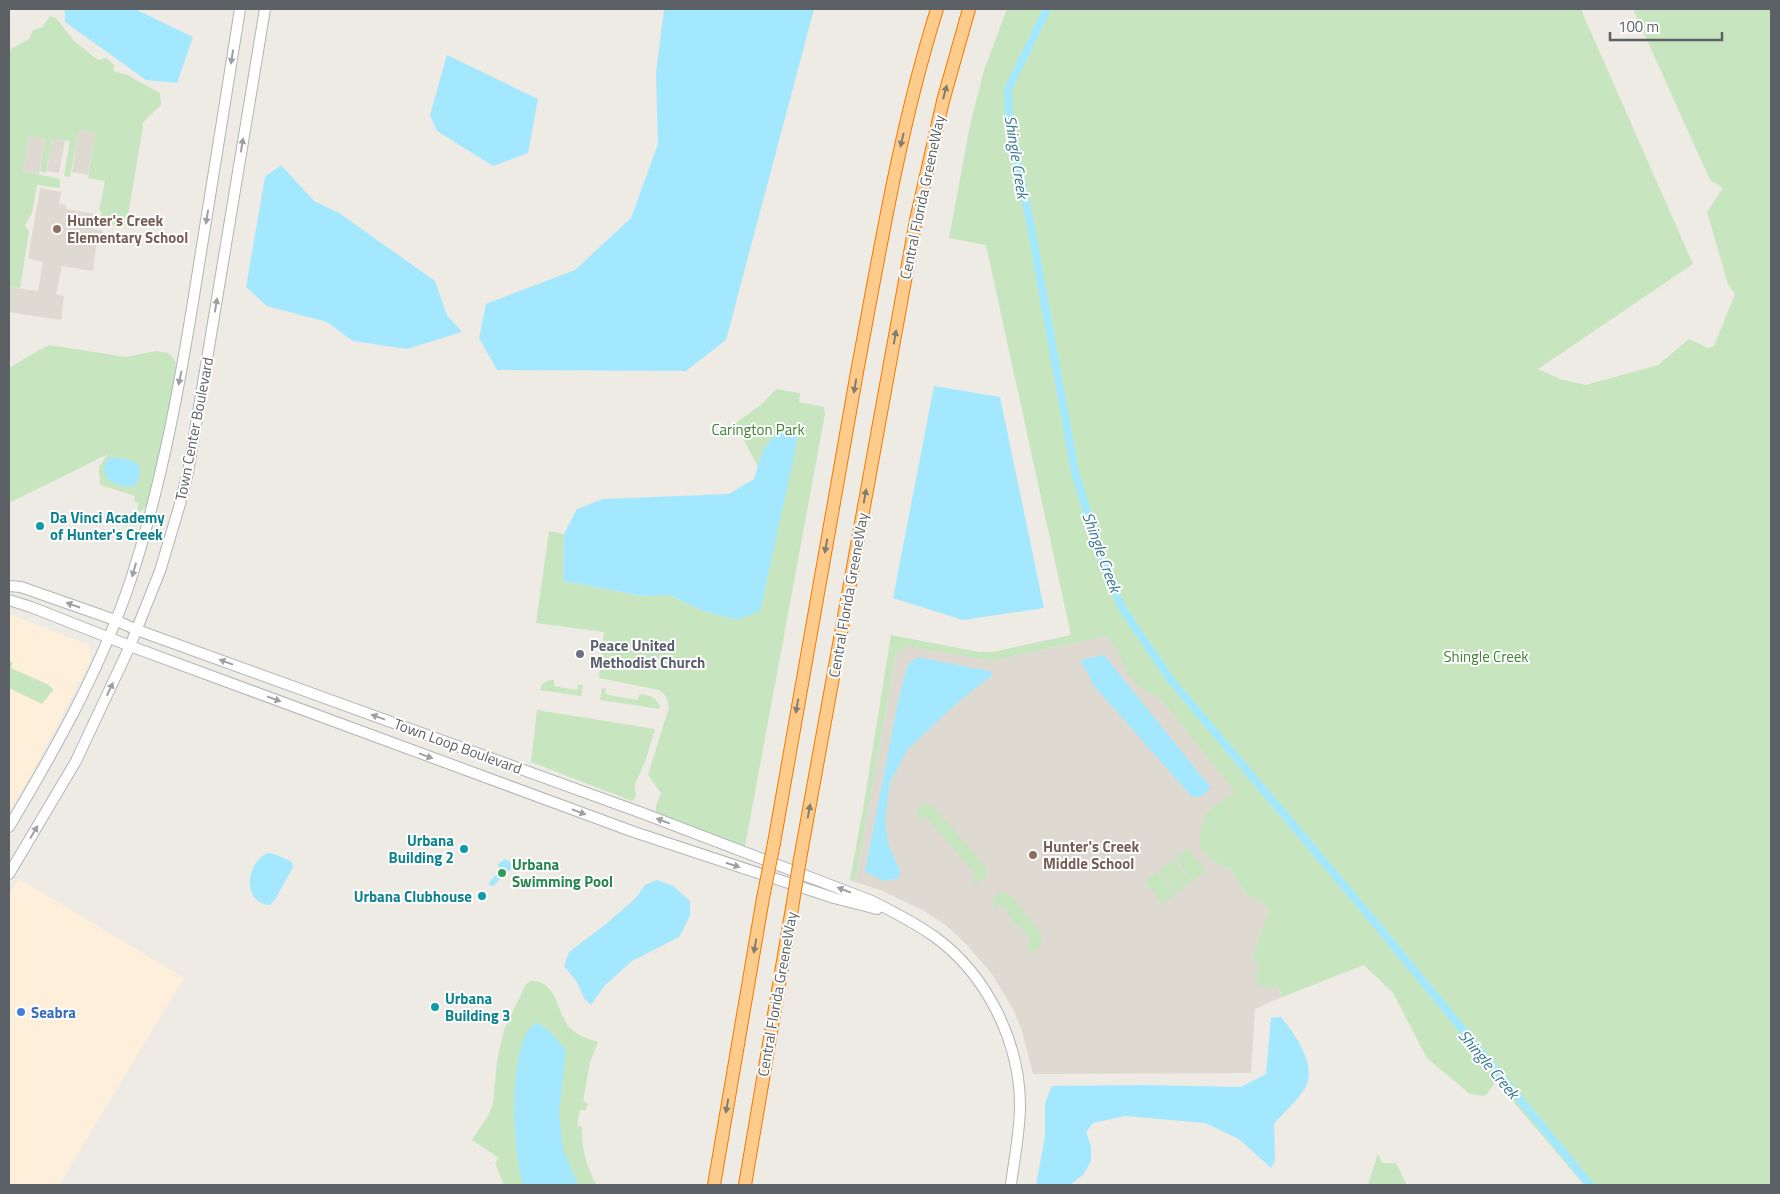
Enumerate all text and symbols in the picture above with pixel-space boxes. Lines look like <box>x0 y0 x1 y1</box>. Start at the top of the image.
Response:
scale bar <box>1610 10 1722 42</box>
text: 100 m <box>1618 15 1659 38</box>
one-way arrow <box>228 49 236 65</box>
one-way arrow <box>941 84 949 99</box>
street label: Central Florida GreeneWay <box>893 113 951 281</box>
water label: Shingle Creek <box>999 114 1036 202</box>
one-way arrow <box>898 133 906 148</box>
one-way arrow <box>238 136 246 152</box>
place label: Hunter's Creek Elementary School <box>67 209 188 249</box>
one-way arrow <box>203 210 211 226</box>
marker: Hunter's Creek Elementary School <box>51 223 63 235</box>
one-way arrow <box>212 297 220 313</box>
one-way arrow <box>891 328 899 344</box>
street label: Town Center Boulevard <box>169 355 219 503</box>
one-way arrow <box>176 370 184 386</box>
one-way arrow <box>850 378 858 394</box>
park label: Carington Park <box>711 418 805 441</box>
one-way arrow <box>862 488 870 504</box>
place label: Da Vinci Academy of Hunter's Creek <box>50 506 165 546</box>
water label: Shingle Creek <box>1076 508 1128 597</box>
street label: Central Florida GreeneWay <box>822 511 874 679</box>
marker: Da Vinci Academy of Hunter's Creek <box>34 520 46 532</box>
one-way arrow <box>821 538 829 554</box>
one-way arrow <box>129 562 137 577</box>
one-way arrow <box>66 601 81 608</box>
place label: Peace United Methodist Church <box>590 634 705 674</box>
park label: Shingle Creek <box>1443 645 1529 668</box>
marker: Peace United Methodist Church <box>574 648 586 660</box>
one-way arrow <box>218 658 233 665</box>
one-way arrow <box>106 682 114 696</box>
one-way arrow <box>267 695 282 703</box>
one-way arrow <box>793 698 801 714</box>
street label: Town Loop Boulevard <box>391 712 525 780</box>
one-way arrow <box>371 713 386 720</box>
one-way arrow <box>419 753 434 760</box>
one-way arrow <box>805 803 813 819</box>
one-way arrow <box>572 808 587 816</box>
one-way arrow <box>655 817 670 824</box>
one-way arrow <box>29 826 38 839</box>
place label: Urbana Building 2 <box>389 829 454 869</box>
place label: Hunter's Creek Middle School <box>1043 835 1139 875</box>
marker: Urbana Building 2 <box>458 843 470 855</box>
marker: Hunter's Creek Middle School <box>1027 849 1039 861</box>
place label: Urbana Swimming Pool <box>512 853 613 893</box>
one-way arrow <box>726 861 741 869</box>
marker: Urbana Swimming Pool <box>496 867 508 879</box>
place label: Urbana Clubhouse <box>354 885 472 908</box>
one-way arrow <box>836 886 851 893</box>
marker: Urbana Clubhouse <box>476 890 488 902</box>
street label: Central Florida GreeneWay <box>751 910 803 1078</box>
one-way arrow <box>751 938 759 954</box>
place label: Urbana Building 3 <box>445 987 510 1027</box>
place label: Seabra <box>31 1001 76 1024</box>
marker: Urbana Building 3 <box>429 1001 441 1013</box>
marker: Seabra <box>15 1006 27 1018</box>
water label: Shingle Creek <box>1453 1024 1526 1105</box>
one-way arrow <box>723 1098 731 1114</box>

